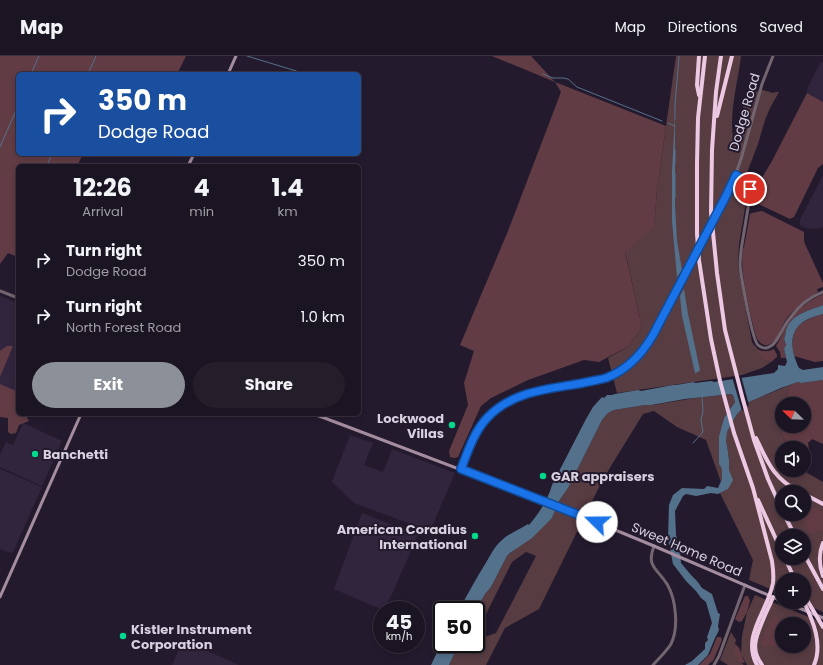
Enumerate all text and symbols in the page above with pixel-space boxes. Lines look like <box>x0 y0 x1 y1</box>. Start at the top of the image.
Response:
text: Map <box>20 14 63 41</box>
text: Map <box>615 17 646 37</box>
text: Directions <box>668 17 737 37</box>
text: Saved <box>759 17 803 37</box>
street label: Dodge Road <box>724 71 765 153</box>
text: 350 m <box>98 81 187 120</box>
icon: right <box>32 88 84 140</box>
text: Dodge Road <box>98 119 209 144</box>
text: 12:26 <box>73 171 132 204</box>
text: 4 <box>194 171 210 204</box>
text: 1.4 <box>272 171 304 204</box>
pin <box>733 172 767 206</box>
icon: arrive <box>739 178 761 200</box>
text: Arrival <box>82 202 123 221</box>
text: min <box>189 202 214 221</box>
text: km <box>278 202 298 221</box>
text: Turn right <box>66 240 142 261</box>
icon: right <box>32 249 54 271</box>
text: 350 m <box>298 250 345 271</box>
text: Dodge Road <box>66 262 146 281</box>
text: Turn right <box>66 296 142 317</box>
icon: right <box>32 305 54 327</box>
text: 1.0 km <box>300 306 345 327</box>
text: North Forest Road <box>66 318 181 337</box>
button: Exit <box>32 362 185 408</box>
button: Share <box>193 362 345 408</box>
north arrow <box>775 397 811 433</box>
map controls <box>775 397 811 653</box>
place label: Lockwood Villas <box>377 409 444 443</box>
marker: Lockwood Villas <box>447 420 457 430</box>
button: sound <box>775 441 811 477</box>
place label: Banchetti <box>43 445 108 464</box>
marker: Banchetti <box>30 449 40 459</box>
place label: GAR appraisers <box>551 467 655 486</box>
marker: GAR appraisers <box>538 471 548 481</box>
button: search <box>775 485 811 521</box>
position arrow <box>576 501 618 543</box>
street label: Sweet Home Road <box>628 518 745 581</box>
place label: American Coradius International <box>337 520 467 554</box>
button: layers <box>775 529 811 565</box>
marker: American Coradius International <box>470 531 480 541</box>
button: + <box>775 573 811 609</box>
speed limit sign: 50 <box>433 601 485 653</box>
text: 45 <box>386 608 412 636</box>
button: − <box>775 617 811 653</box>
place label: Kistler Instrument Corporation <box>131 620 252 654</box>
text: km/h <box>386 629 412 644</box>
marker: Kistler Instrument Corporation <box>118 631 128 641</box>

